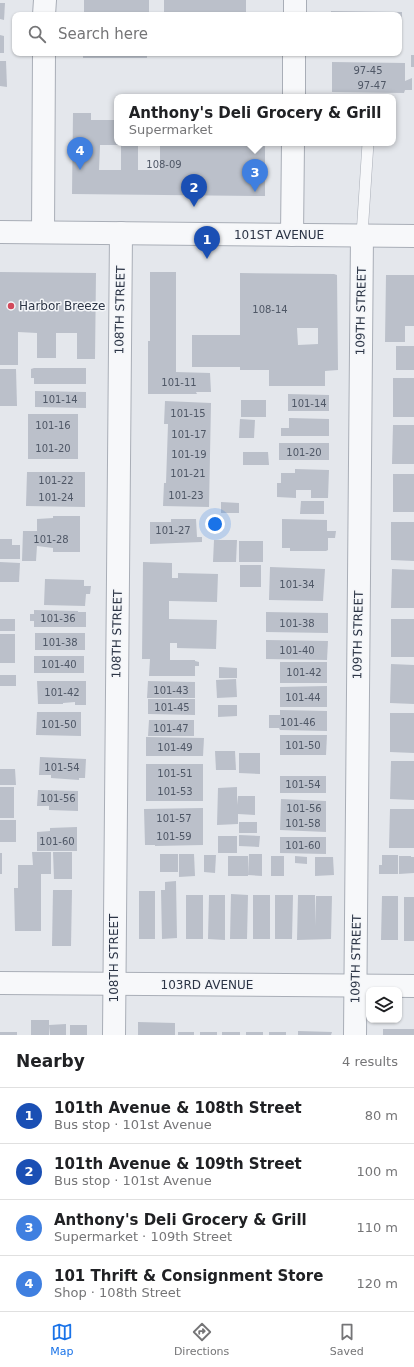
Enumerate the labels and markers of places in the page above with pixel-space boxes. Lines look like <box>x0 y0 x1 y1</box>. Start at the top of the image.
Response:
pin: 4 <box>67 137 93 170</box>
pin: 3 <box>242 159 268 192</box>
pin: 2 <box>181 174 207 207</box>
pin: 1 <box>194 226 220 259</box>
place label: Harbor Breeze <box>19 299 105 313</box>
marker: Harbor Breeze <box>6 301 16 311</box>

